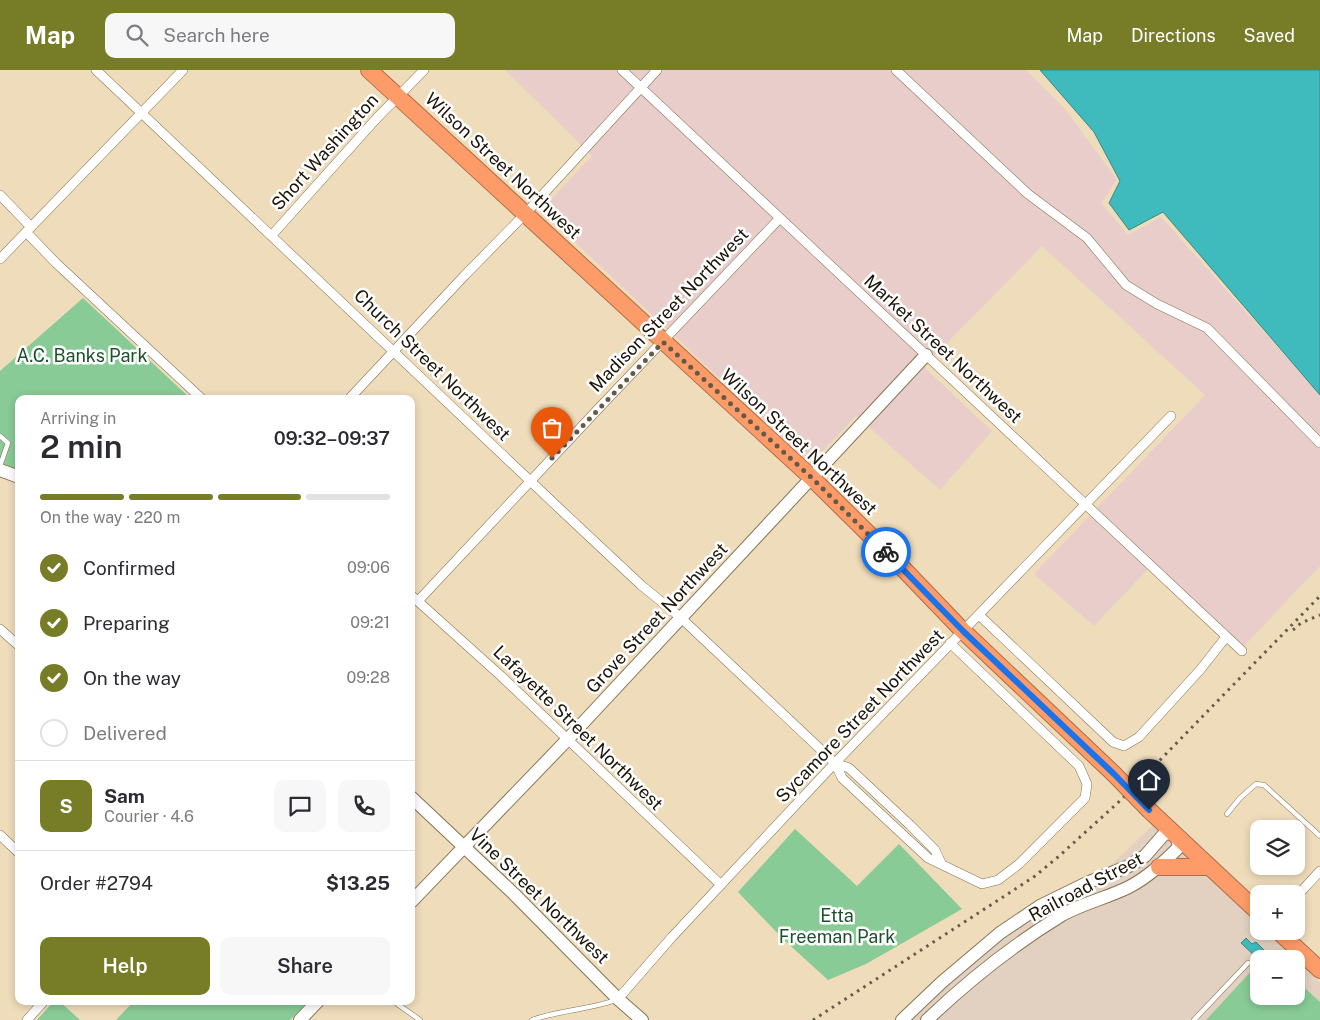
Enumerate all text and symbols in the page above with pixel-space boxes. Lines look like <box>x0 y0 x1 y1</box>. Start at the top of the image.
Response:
search box <box>105 13 455 58</box>
text: Map <box>25 21 75 49</box>
icon: search <box>123 21 151 49</box>
text: Search here <box>163 24 270 46</box>
text: Map <box>1066 25 1103 46</box>
text: Directions <box>1131 25 1216 46</box>
text: Saved <box>1244 25 1295 46</box>
street label: Wilson Street Northwest <box>421 88 586 243</box>
street label: Short Washington <box>267 89 382 214</box>
street label: Madison Street Northwest <box>585 223 752 396</box>
street label: Market Street Northwest <box>860 270 1027 427</box>
street label: Church Street Northwest <box>350 285 515 445</box>
park label: A.C. Banks Park <box>17 345 148 366</box>
street label: Wilson Street Northwest <box>717 364 882 519</box>
pin <box>531 407 573 458</box>
text: Arriving in <box>40 409 116 428</box>
icon: bag <box>538 414 566 442</box>
text: 09:32–09:37 <box>274 427 390 449</box>
text: 2 min <box>40 428 123 465</box>
text: On the way · 220 m <box>40 508 180 527</box>
courier <box>861 527 911 577</box>
street label: Grove Street Northwest <box>582 538 732 697</box>
icon: bike <box>872 538 900 566</box>
icon: check <box>40 554 68 582</box>
text: Confirmed <box>83 557 176 579</box>
text: 09:06 <box>347 558 390 577</box>
icon: check <box>40 609 68 637</box>
text: Preparing <box>83 612 170 634</box>
text: 09:21 <box>350 613 390 632</box>
street label: Sycamore Street Northwest <box>771 625 948 807</box>
street label: Lafayette Street Northwest <box>489 641 667 814</box>
icon: check <box>40 664 68 692</box>
text: On the way <box>83 667 181 689</box>
text: 09:28 <box>346 668 390 687</box>
text: Delivered <box>83 722 167 744</box>
pin <box>1128 759 1170 810</box>
icon: home <box>1135 766 1163 794</box>
button: chat <box>274 780 326 832</box>
button: phone <box>338 780 390 832</box>
text: Sam <box>104 785 145 807</box>
text: S <box>59 795 73 817</box>
text: Courier · 4.6 <box>104 807 194 826</box>
map controls <box>1250 820 1305 1005</box>
button: layers <box>1250 820 1305 875</box>
street label: Vine Street Northwest <box>465 824 613 968</box>
street label: Railroad Street <box>1025 848 1147 926</box>
text: Order #2794 <box>40 872 153 894</box>
text: $13.25 <box>326 872 390 894</box>
button: + <box>1250 885 1305 940</box>
park label: Etta Freeman Park <box>779 905 895 947</box>
button: Help <box>40 937 210 995</box>
button: Share <box>220 937 390 995</box>
button: − <box>1250 950 1305 1005</box>

